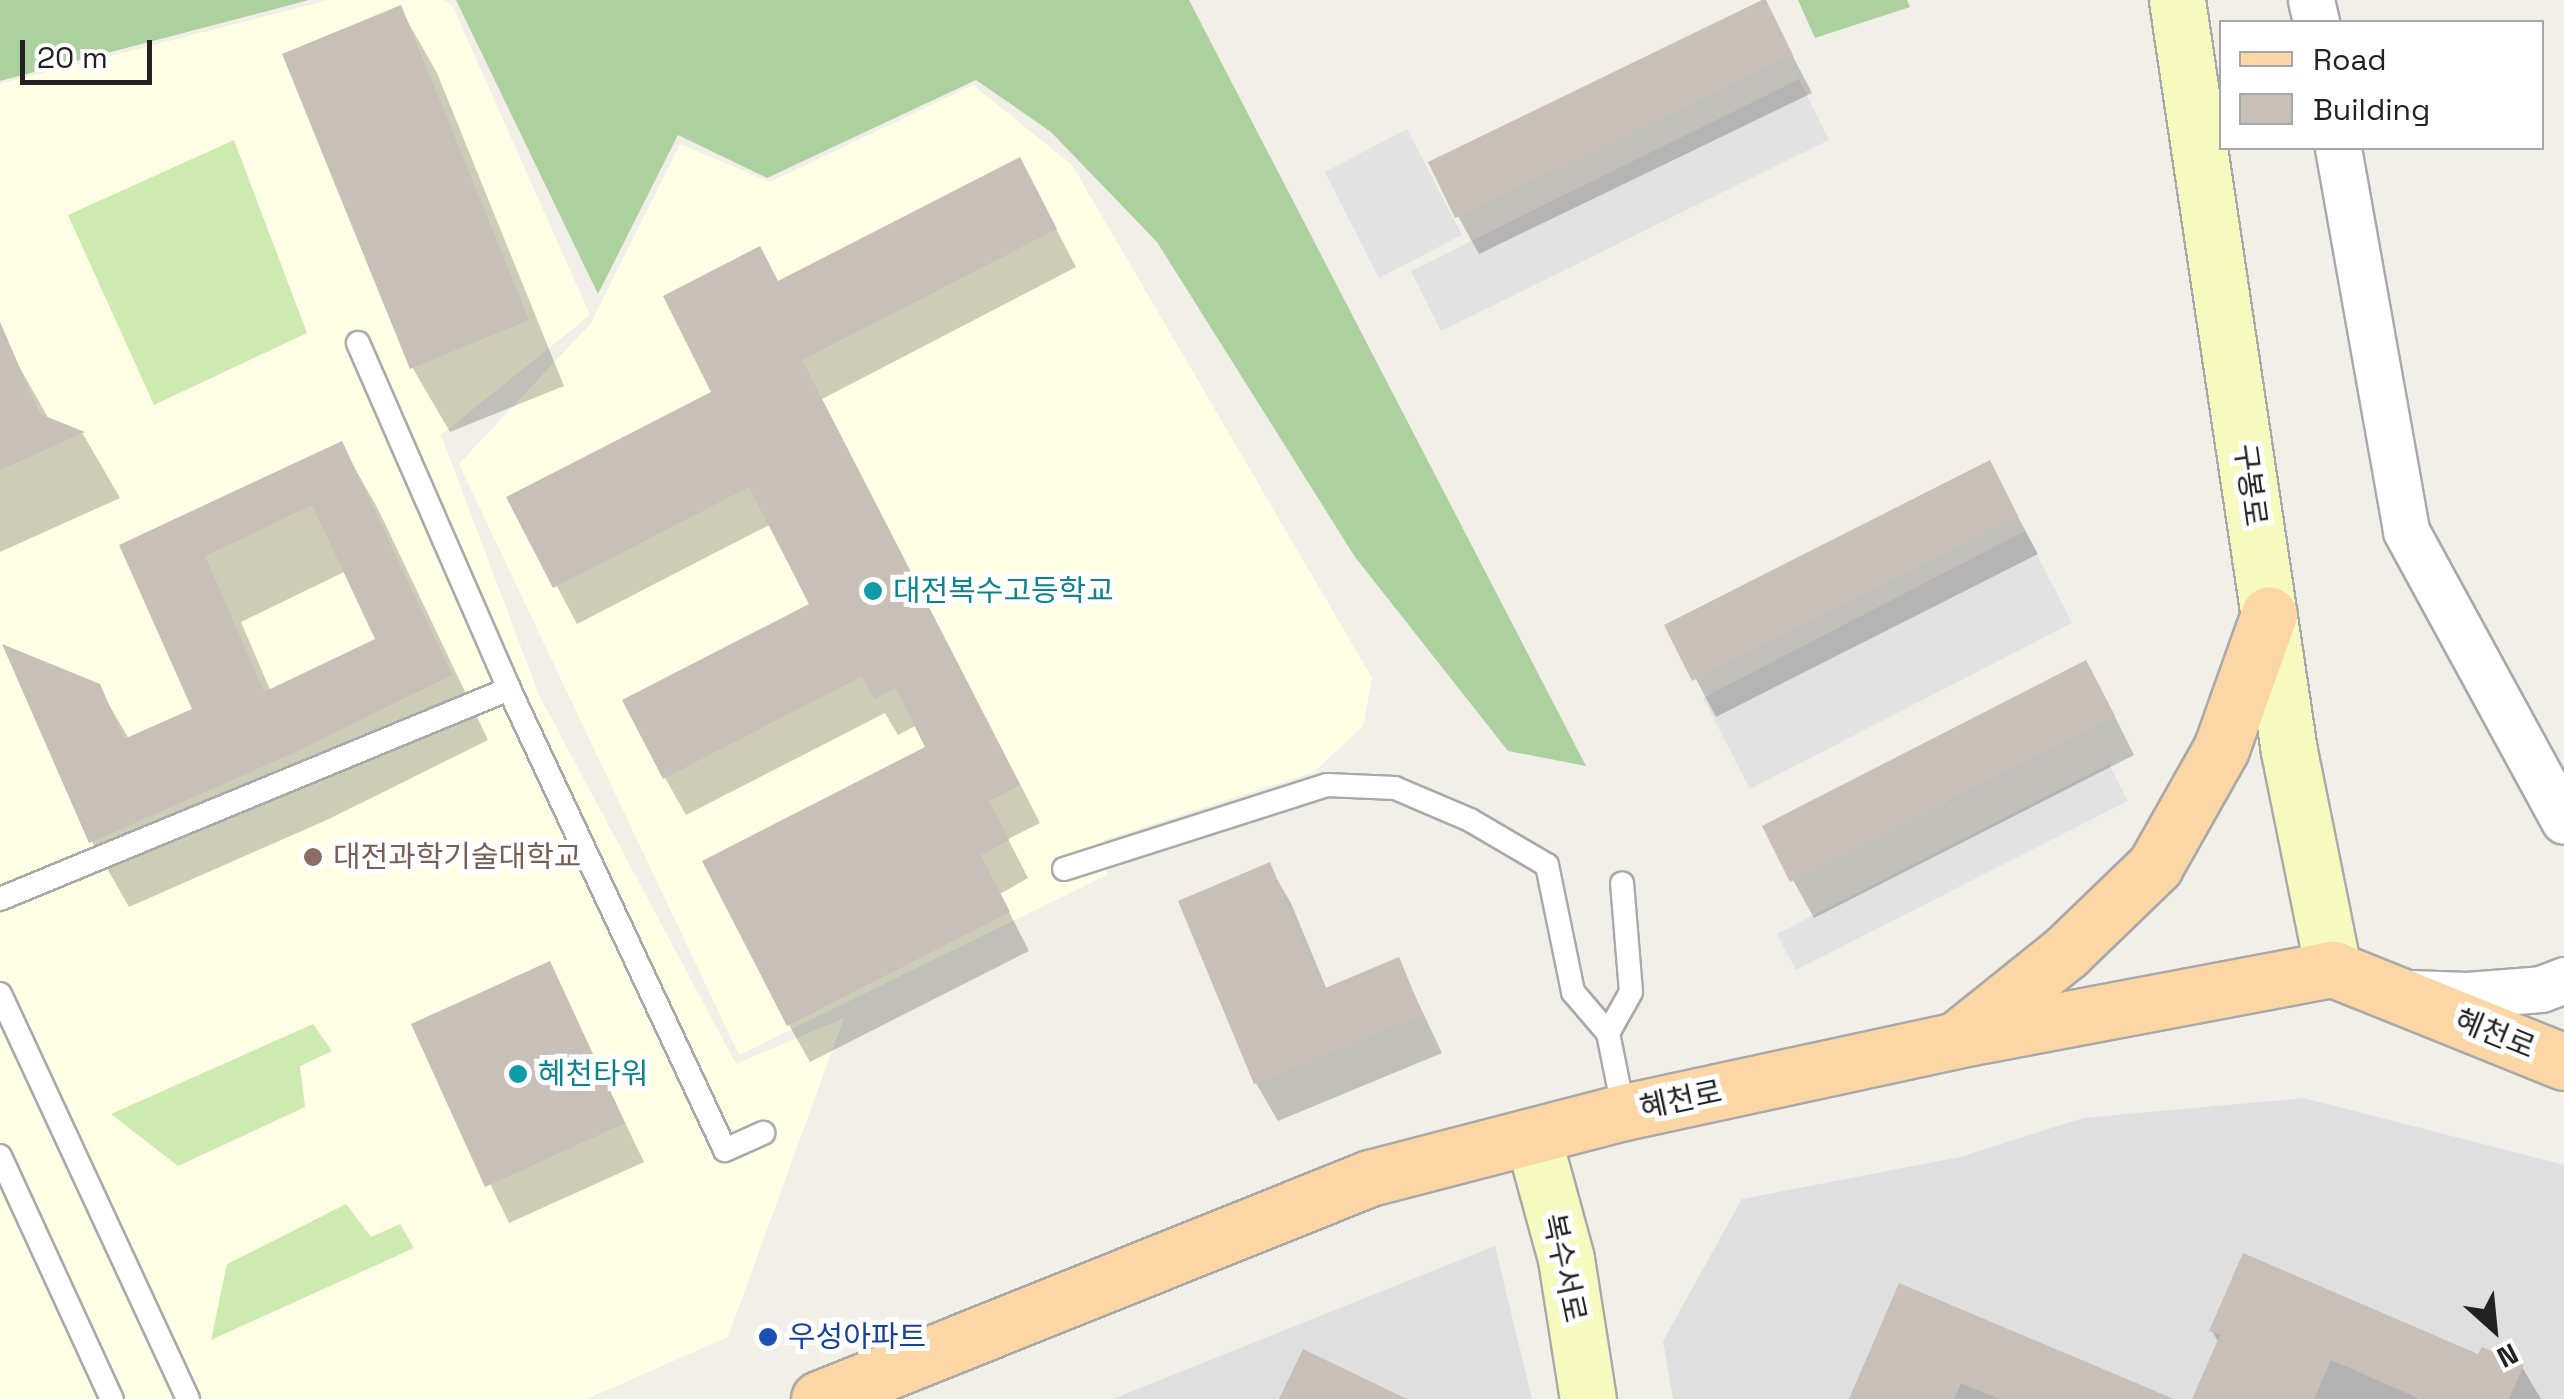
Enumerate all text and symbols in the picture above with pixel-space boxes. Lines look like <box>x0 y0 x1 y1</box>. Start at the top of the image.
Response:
scale bar <box>25 20 158 82</box>
legend <box>2219 20 2544 150</box>
text: 20 m <box>37 38 108 77</box>
text: Road <box>2313 40 2387 79</box>
text: Building <box>2313 90 2430 129</box>
street label: 구봉로 <box>2226 441 2274 529</box>
place label: 대전복수고등학교 <box>893 573 1114 609</box>
marker: 대전복수고등학교 <box>862 580 884 602</box>
place label: 대전과학기술대학교 <box>333 839 581 875</box>
marker: 대전과학기술대학교 <box>302 846 324 868</box>
street label: 혜천로 <box>2450 1002 2540 1066</box>
place label: 혜천타워 <box>538 1056 648 1092</box>
marker: 혜천타워 <box>507 1063 529 1085</box>
street label: 혜천로 <box>1637 1074 1725 1126</box>
street label: 복수서로 <box>1535 1210 1593 1326</box>
north arrow <box>2444 1279 2544 1379</box>
place label: 우성아파트 <box>788 1319 926 1355</box>
marker: 우성아파트 <box>757 1326 779 1348</box>
text: N <box>2491 1335 2524 1376</box>

